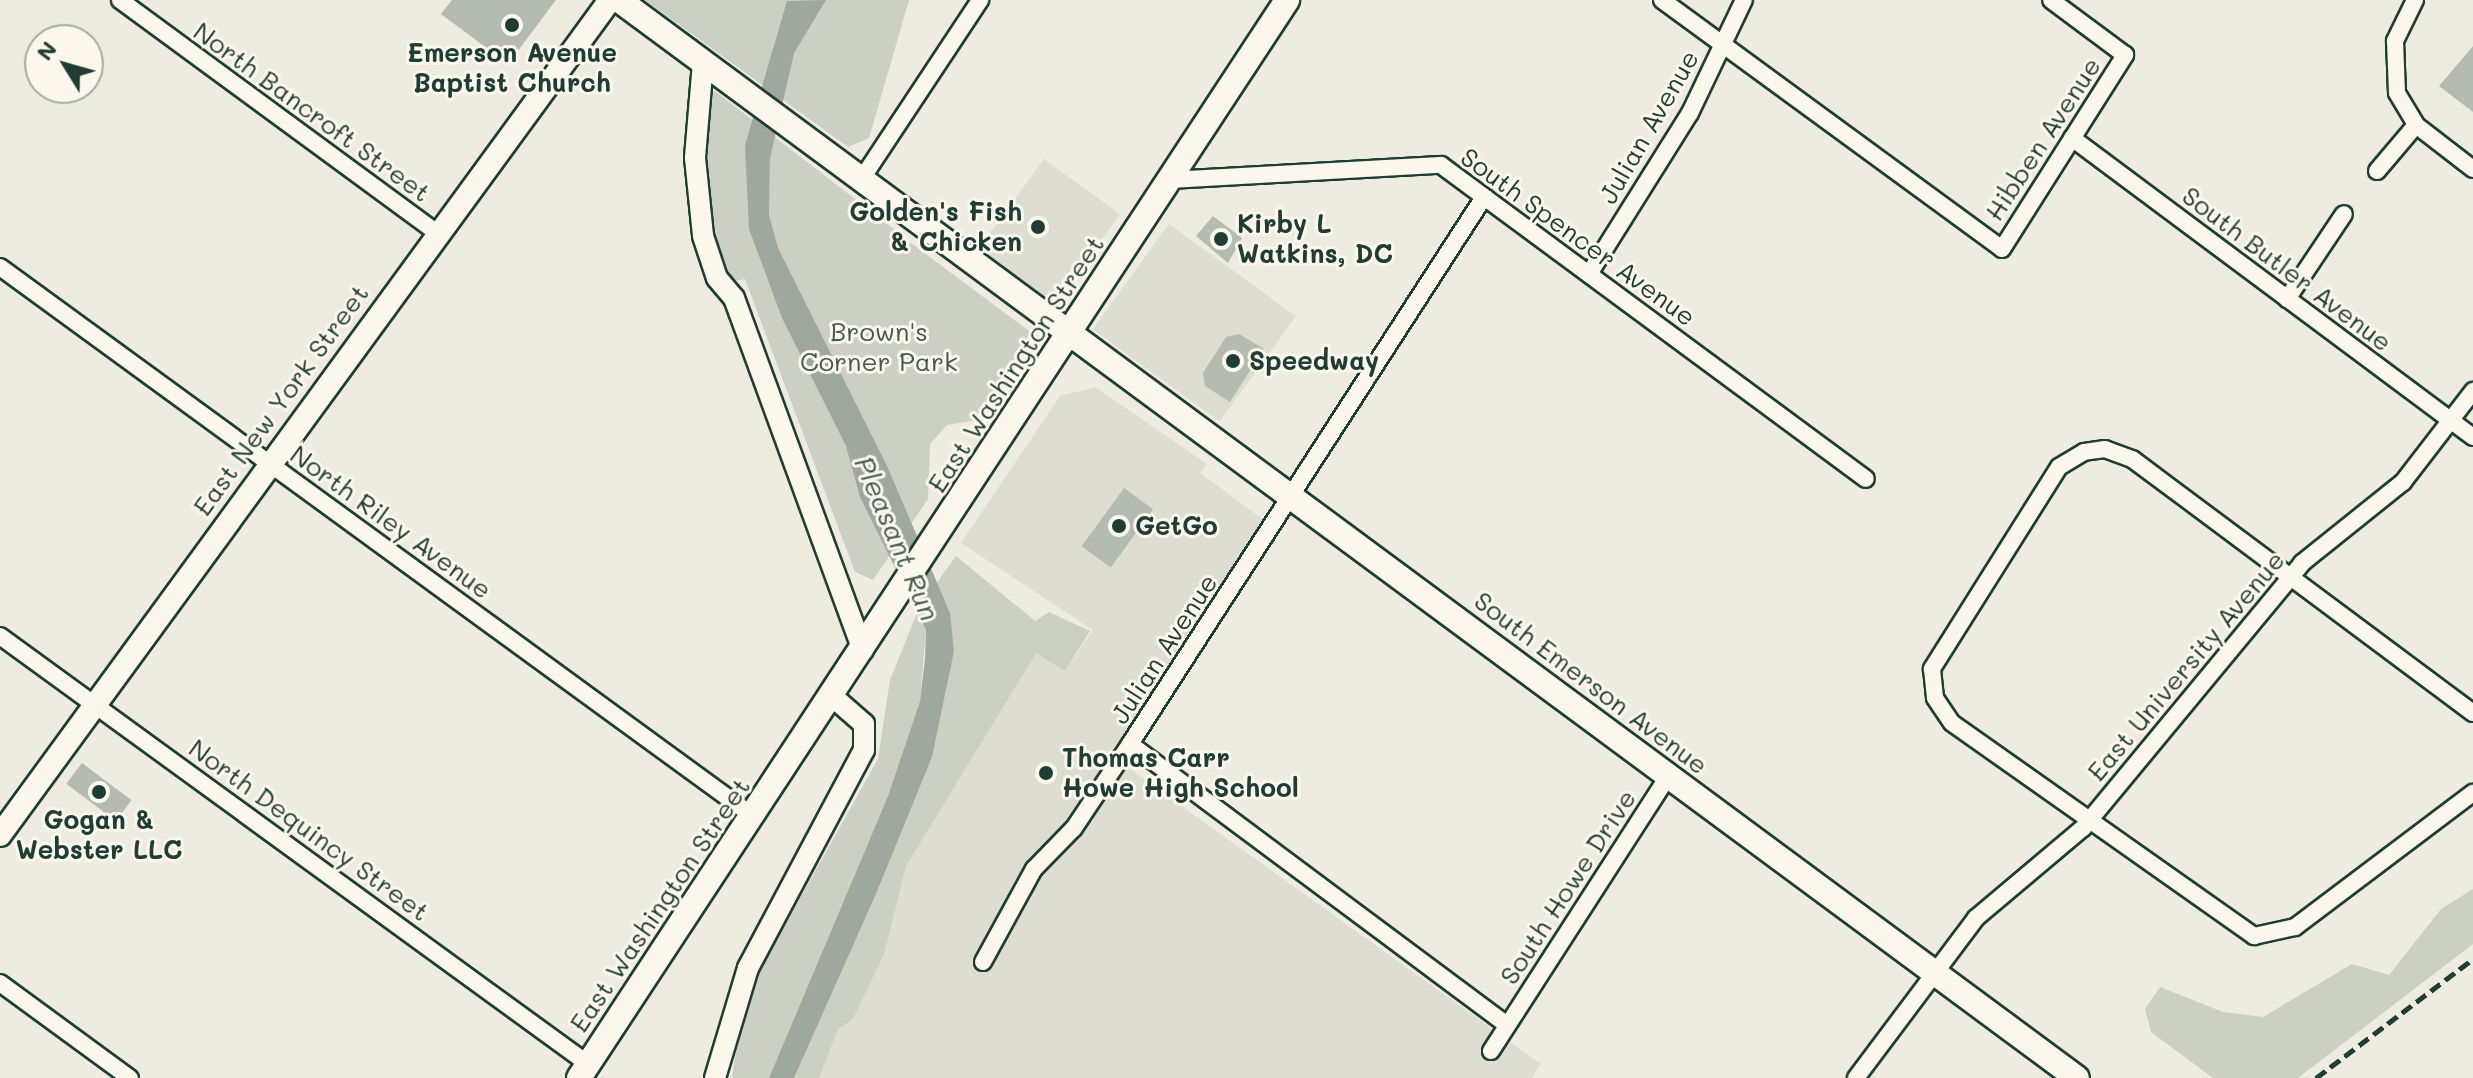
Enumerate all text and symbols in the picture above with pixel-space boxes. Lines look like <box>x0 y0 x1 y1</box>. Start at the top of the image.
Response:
street label: North Bancroft Street <box>187 16 437 208</box>
marker: Emerson Avenue Baptist Church <box>503 16 521 34</box>
north arrow <box>24 24 104 104</box>
text: N <box>29 35 63 66</box>
place label: Emerson Avenue Baptist Church <box>407 37 617 98</box>
street label: Julian Avenue <box>1593 45 1705 209</box>
street label: Hibben Avenue <box>1979 52 2107 226</box>
street label: South Spencer Avenue <box>1455 141 1701 333</box>
street label: South Butler Avenue <box>2176 180 2398 358</box>
place label: Golden's Fish & Chicken <box>849 196 1022 258</box>
place label: Kirby L Watkins, DC <box>1237 208 1393 270</box>
marker: Golden's Fish & Chicken <box>1029 218 1047 236</box>
street label: East Washington Street <box>921 230 1111 498</box>
marker: Kirby L Watkins, DC <box>1212 230 1230 248</box>
street label: East New York Street <box>187 279 375 521</box>
park label: Brown's Corner Park <box>800 316 958 378</box>
place label: Speedway <box>1249 345 1379 377</box>
marker: Speedway <box>1224 352 1242 370</box>
street label: North Riley Avenue <box>284 438 498 606</box>
water label: Pleasant Run <box>848 451 948 625</box>
place label: GetGo <box>1135 510 1218 542</box>
marker: GetGo <box>1110 517 1128 535</box>
street label: East University Avenue <box>2081 545 2291 787</box>
street label: Julian Avenue <box>1104 568 1224 730</box>
street label: South Emerson Avenue <box>1468 585 1714 781</box>
street label: North Dequincy Street <box>183 732 435 928</box>
place label: Thomas Carr Howe High School <box>1062 742 1299 804</box>
marker: Thomas Carr Howe High School <box>1037 764 1055 782</box>
street label: East Washington Street <box>563 772 757 1038</box>
marker: Gogan & Webster LLC <box>90 783 108 801</box>
street label: South Howe Drive <box>1493 784 1643 990</box>
place label: Gogan & Webster LLC <box>16 804 182 866</box>

